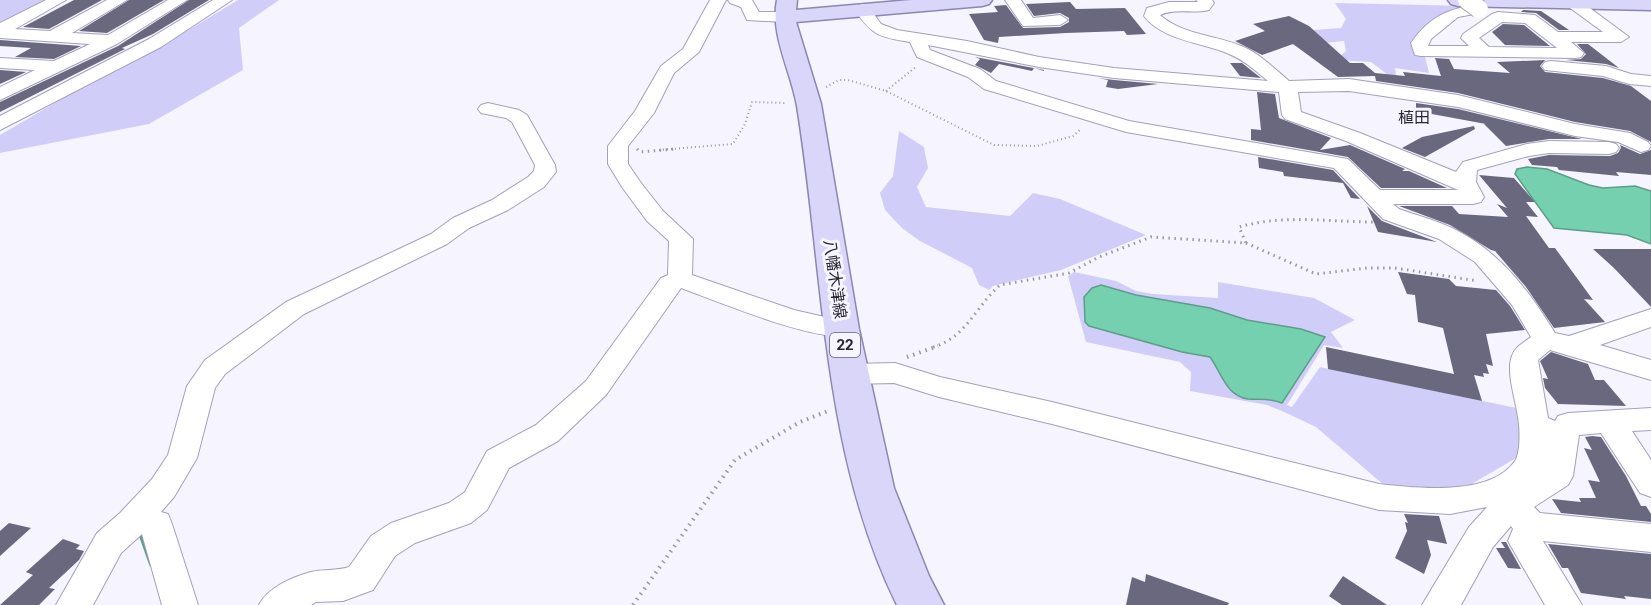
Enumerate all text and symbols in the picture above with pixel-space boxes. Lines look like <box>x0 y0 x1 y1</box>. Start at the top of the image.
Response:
district label: 植田 <box>1398 108 1430 127</box>
street label: 八幡木津線 <box>820 238 850 320</box>
road number: 22 <box>830 333 860 357</box>

